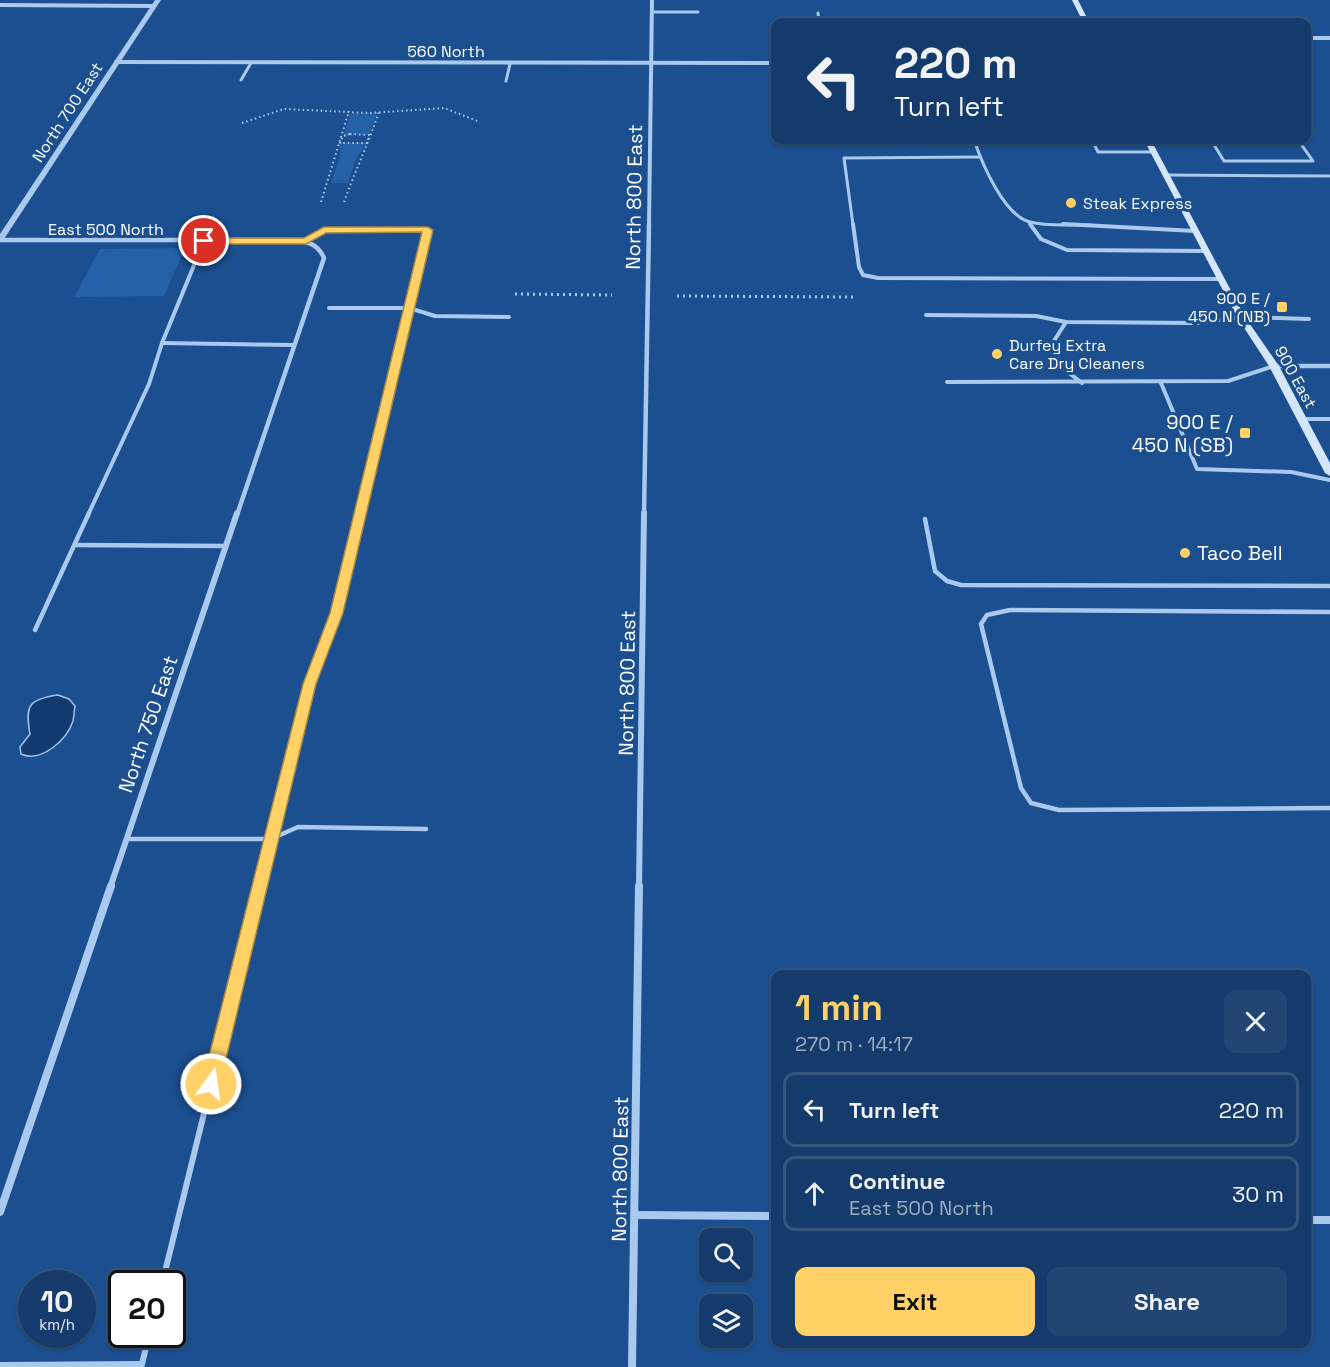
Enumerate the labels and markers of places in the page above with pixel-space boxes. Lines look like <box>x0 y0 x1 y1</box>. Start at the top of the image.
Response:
place label: Steak Express <box>1083 193 1192 214</box>
marker: Steak Express <box>1064 196 1078 210</box>
pin <box>178 215 229 266</box>
place label: 900 E / 450 N (NB) <box>1188 288 1270 327</box>
marker: 900 E / 450 N (NB) <box>1275 300 1289 314</box>
place label: Durfey Extra Care Dry Cleaners <box>1009 335 1145 374</box>
marker: Durfey Extra Care Dry Cleaners <box>990 347 1004 361</box>
place label: 900 E / 450 N (SB) <box>1132 409 1234 458</box>
marker: 900 E / 450 N (SB) <box>1238 426 1252 440</box>
place label: Taco Bell <box>1197 540 1283 566</box>
marker: Taco Bell <box>1178 546 1192 560</box>

